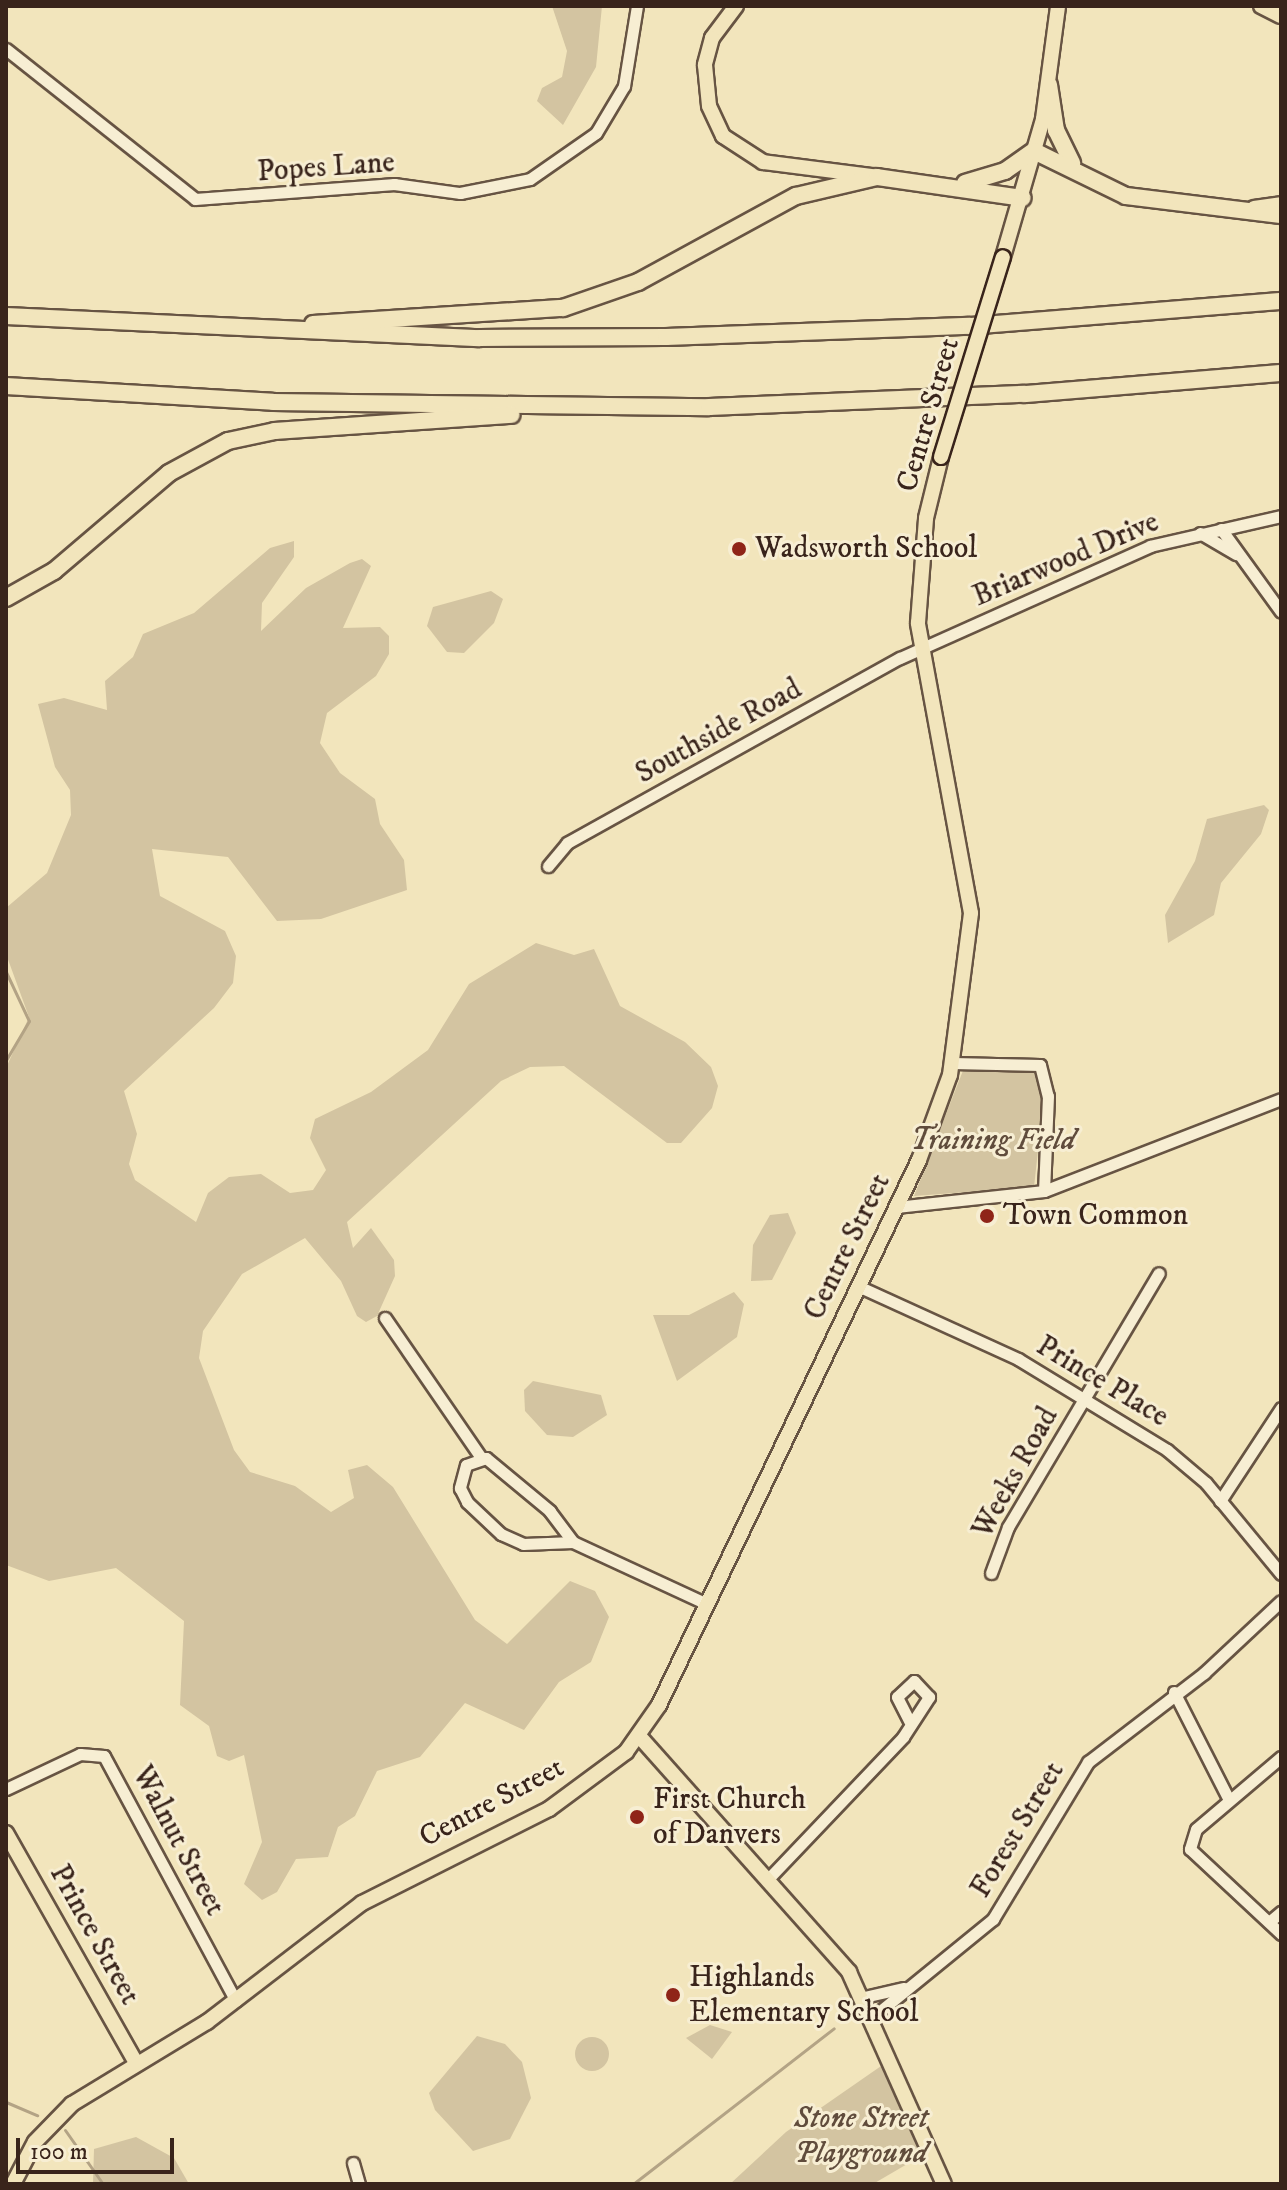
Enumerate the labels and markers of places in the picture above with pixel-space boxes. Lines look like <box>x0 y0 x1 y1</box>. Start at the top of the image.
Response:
place label: Wadsworth School <box>755 531 977 567</box>
marker: Wadsworth School <box>730 540 748 558</box>
place label: Town Common <box>1003 1198 1188 1234</box>
marker: Town Common <box>978 1207 996 1225</box>
place label: First Church of Danvers <box>653 1782 806 1852</box>
marker: First Church of Danvers <box>628 1808 646 1826</box>
place label: Highlands Elementary School <box>689 1960 918 2030</box>
marker: Highlands Elementary School <box>664 1986 682 2004</box>

